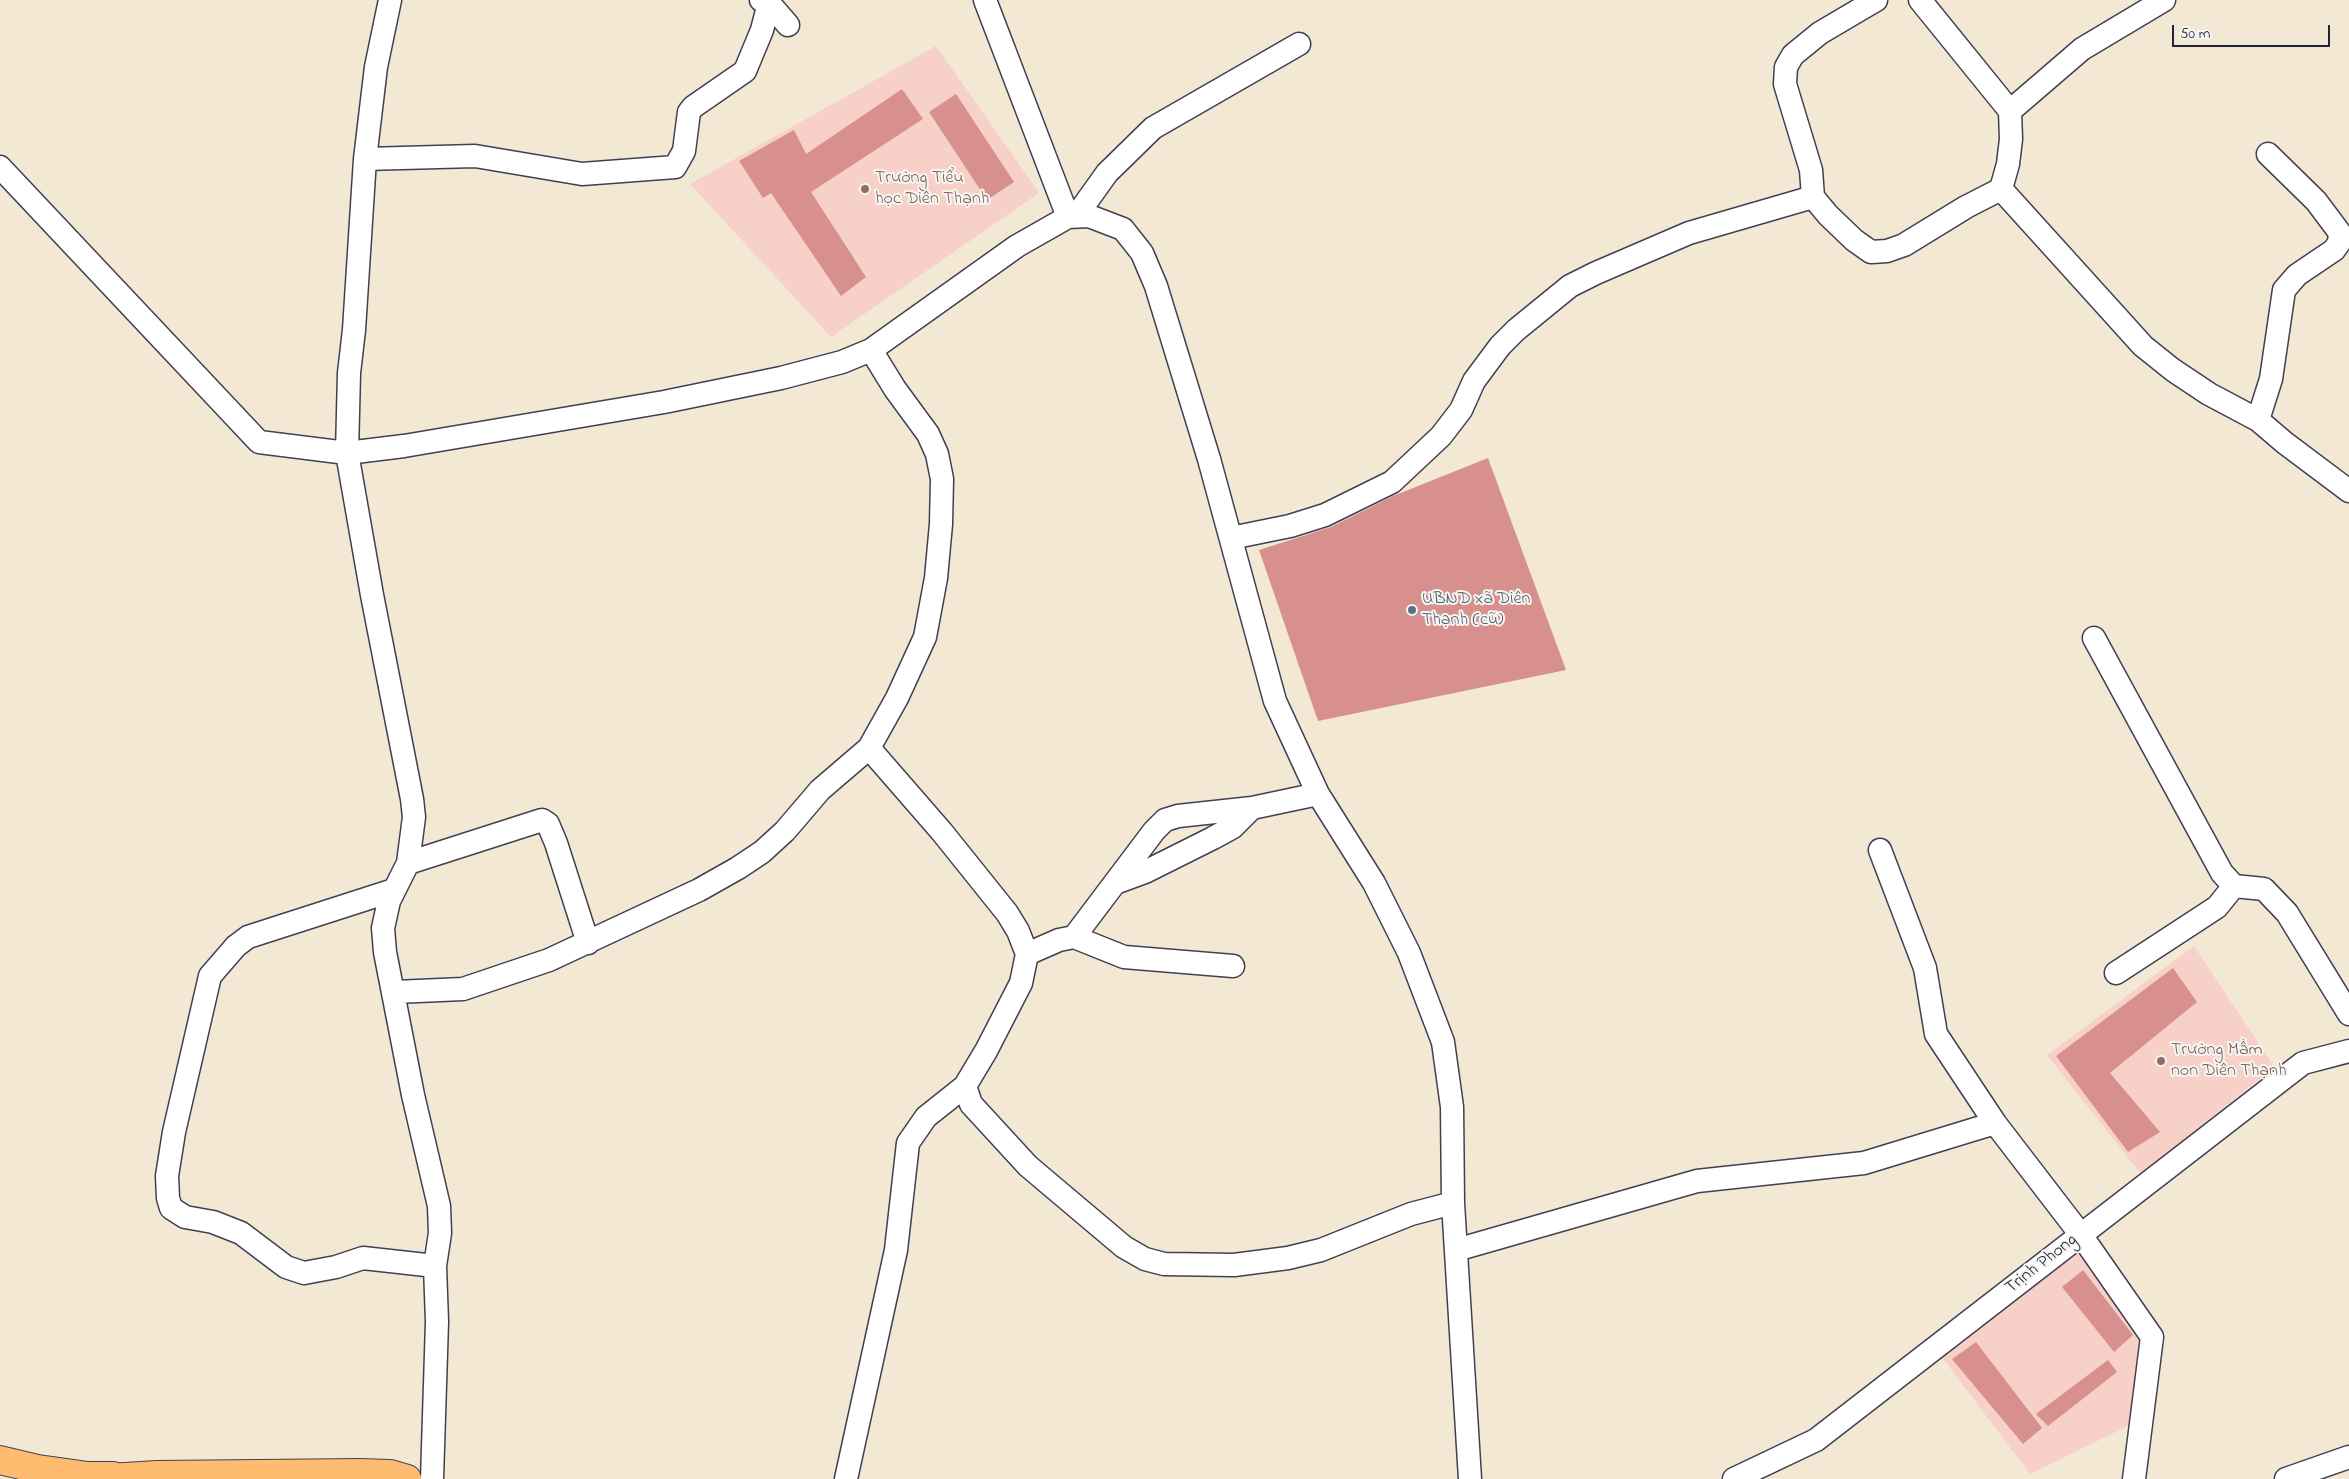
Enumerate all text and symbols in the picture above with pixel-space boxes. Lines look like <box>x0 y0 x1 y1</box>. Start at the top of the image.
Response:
scale bar <box>2174 15 2332 47</box>
text: 50 m <box>2180 23 2210 45</box>
place label: Trường Tiểu học Diên Thạnh <box>875 168 989 210</box>
marker: Trường Tiểu học Diên Thạnh <box>859 183 871 195</box>
place label: UBND xã Diên Thạnh (cũ) <box>1422 589 1530 632</box>
marker: UBND xã Diên Thạnh (cũ) <box>1406 604 1418 616</box>
place label: Trường Mầm non Diên Thạnh <box>2171 1040 2287 1082</box>
marker: Trường Mầm non Diên Thạnh <box>2155 1055 2167 1067</box>
street label: Trịnh Phong <box>2002 1230 2082 1300</box>

